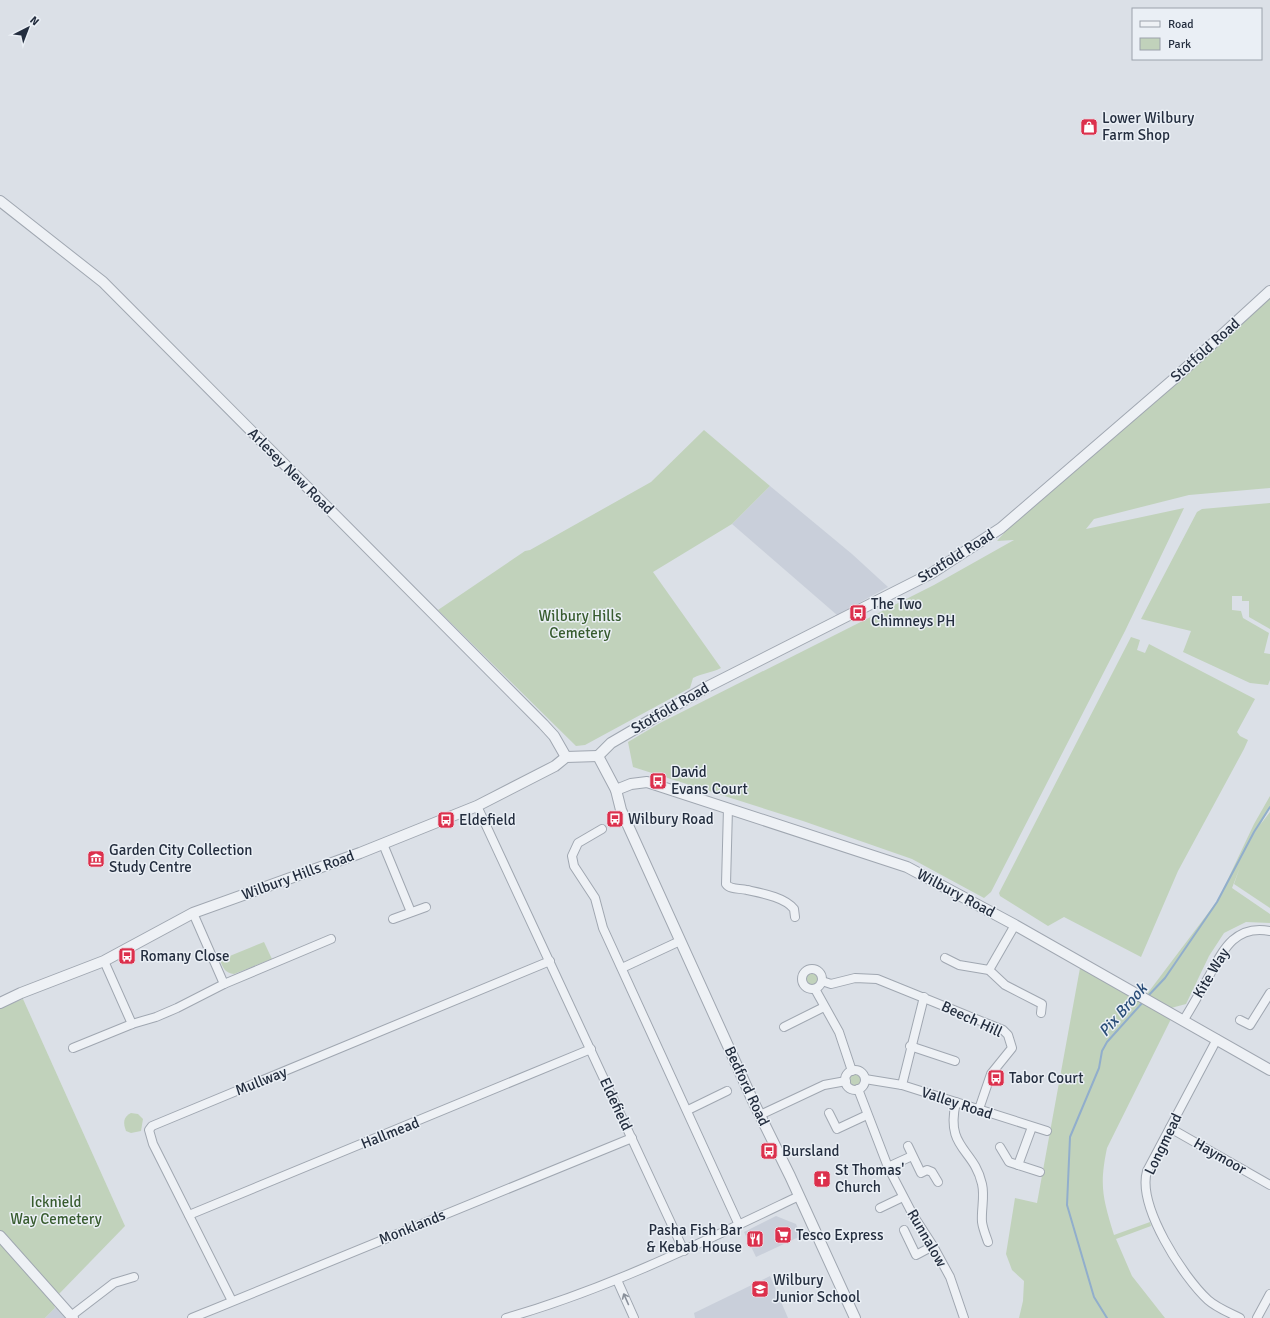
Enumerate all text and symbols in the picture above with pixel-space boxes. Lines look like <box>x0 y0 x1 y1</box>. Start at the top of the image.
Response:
north arrow <box>8 8 48 48</box>
legend <box>1132 8 1262 60</box>
text: N <box>27 14 42 28</box>
text: Road <box>1168 17 1194 32</box>
text: Park <box>1168 37 1191 52</box>
place label: Lower Wilbury Farm Shop <box>1102 109 1194 144</box>
shop icon: Lower Wilbury Farm Shop <box>1079 117 1099 137</box>
street label: Stotfold Road <box>1167 314 1243 386</box>
street label: Arlesey New Road <box>244 424 338 518</box>
street label: Stotfold Road <box>914 525 998 587</box>
place label: The Two Chimneys PH <box>871 595 955 630</box>
bus stop icon: The Two Chimneys PH <box>848 603 868 623</box>
park label: Wilbury Hills Cemetery <box>539 607 622 642</box>
street label: Stotfold Road <box>628 678 712 738</box>
place label: David Evans Court <box>671 763 748 798</box>
bus stop icon: David Evans Court <box>648 771 668 791</box>
bus stop icon: Wilbury Road <box>605 809 625 829</box>
bus stop icon: Eldefield <box>436 810 456 830</box>
place label: Wilbury Road <box>628 810 714 828</box>
place label: Eldefield <box>459 811 516 829</box>
place label: Garden City Collection Study Centre <box>109 841 252 876</box>
street label: Wilbury Hills Road <box>239 846 357 904</box>
museum icon: Garden City Collection Study Centre <box>86 849 106 869</box>
street label: Wilbury Road <box>914 865 998 921</box>
street label: Kite Way <box>1189 945 1233 1001</box>
bus stop icon: Romany Close <box>117 946 137 966</box>
place label: Romany Close <box>140 947 230 965</box>
water label: Pix Brook <box>1094 978 1153 1041</box>
street label: Beech Hill <box>939 997 1005 1041</box>
street label: Bedford Road <box>721 1043 773 1129</box>
street label: Mullway <box>233 1063 289 1099</box>
bus stop icon: Tabor Court <box>986 1068 1006 1088</box>
place label: Tabor Court <box>1009 1069 1083 1087</box>
street label: Eldefield <box>596 1074 636 1134</box>
street label: Valley Road <box>919 1083 995 1123</box>
street label: Longmead <box>1140 1110 1186 1178</box>
street label: Hallmead <box>358 1113 422 1153</box>
street label: Haymoor <box>1191 1134 1250 1178</box>
bus stop icon: Bursland <box>759 1141 779 1161</box>
place label: Bursland <box>782 1142 840 1160</box>
place label: St Thomas' Church <box>835 1161 904 1196</box>
church icon: St Thomas' Church <box>812 1169 832 1189</box>
park label: Icknield Way Cemetery <box>10 1193 102 1228</box>
street label: Monklands <box>376 1205 448 1248</box>
street label: Runnalow <box>903 1206 951 1270</box>
place label: Pasha Fish Bar & Kebab House <box>646 1221 742 1256</box>
supermarket icon: Tesco Express <box>773 1225 793 1245</box>
place label: Tesco Express <box>796 1226 884 1244</box>
restaurant icon: Pasha Fish Bar & Kebab House <box>745 1229 765 1249</box>
place label: Wilbury Junior School <box>773 1271 860 1306</box>
school or university icon: Wilbury Junior School <box>750 1279 770 1299</box>
one-way arrow <box>622 1293 629 1305</box>

